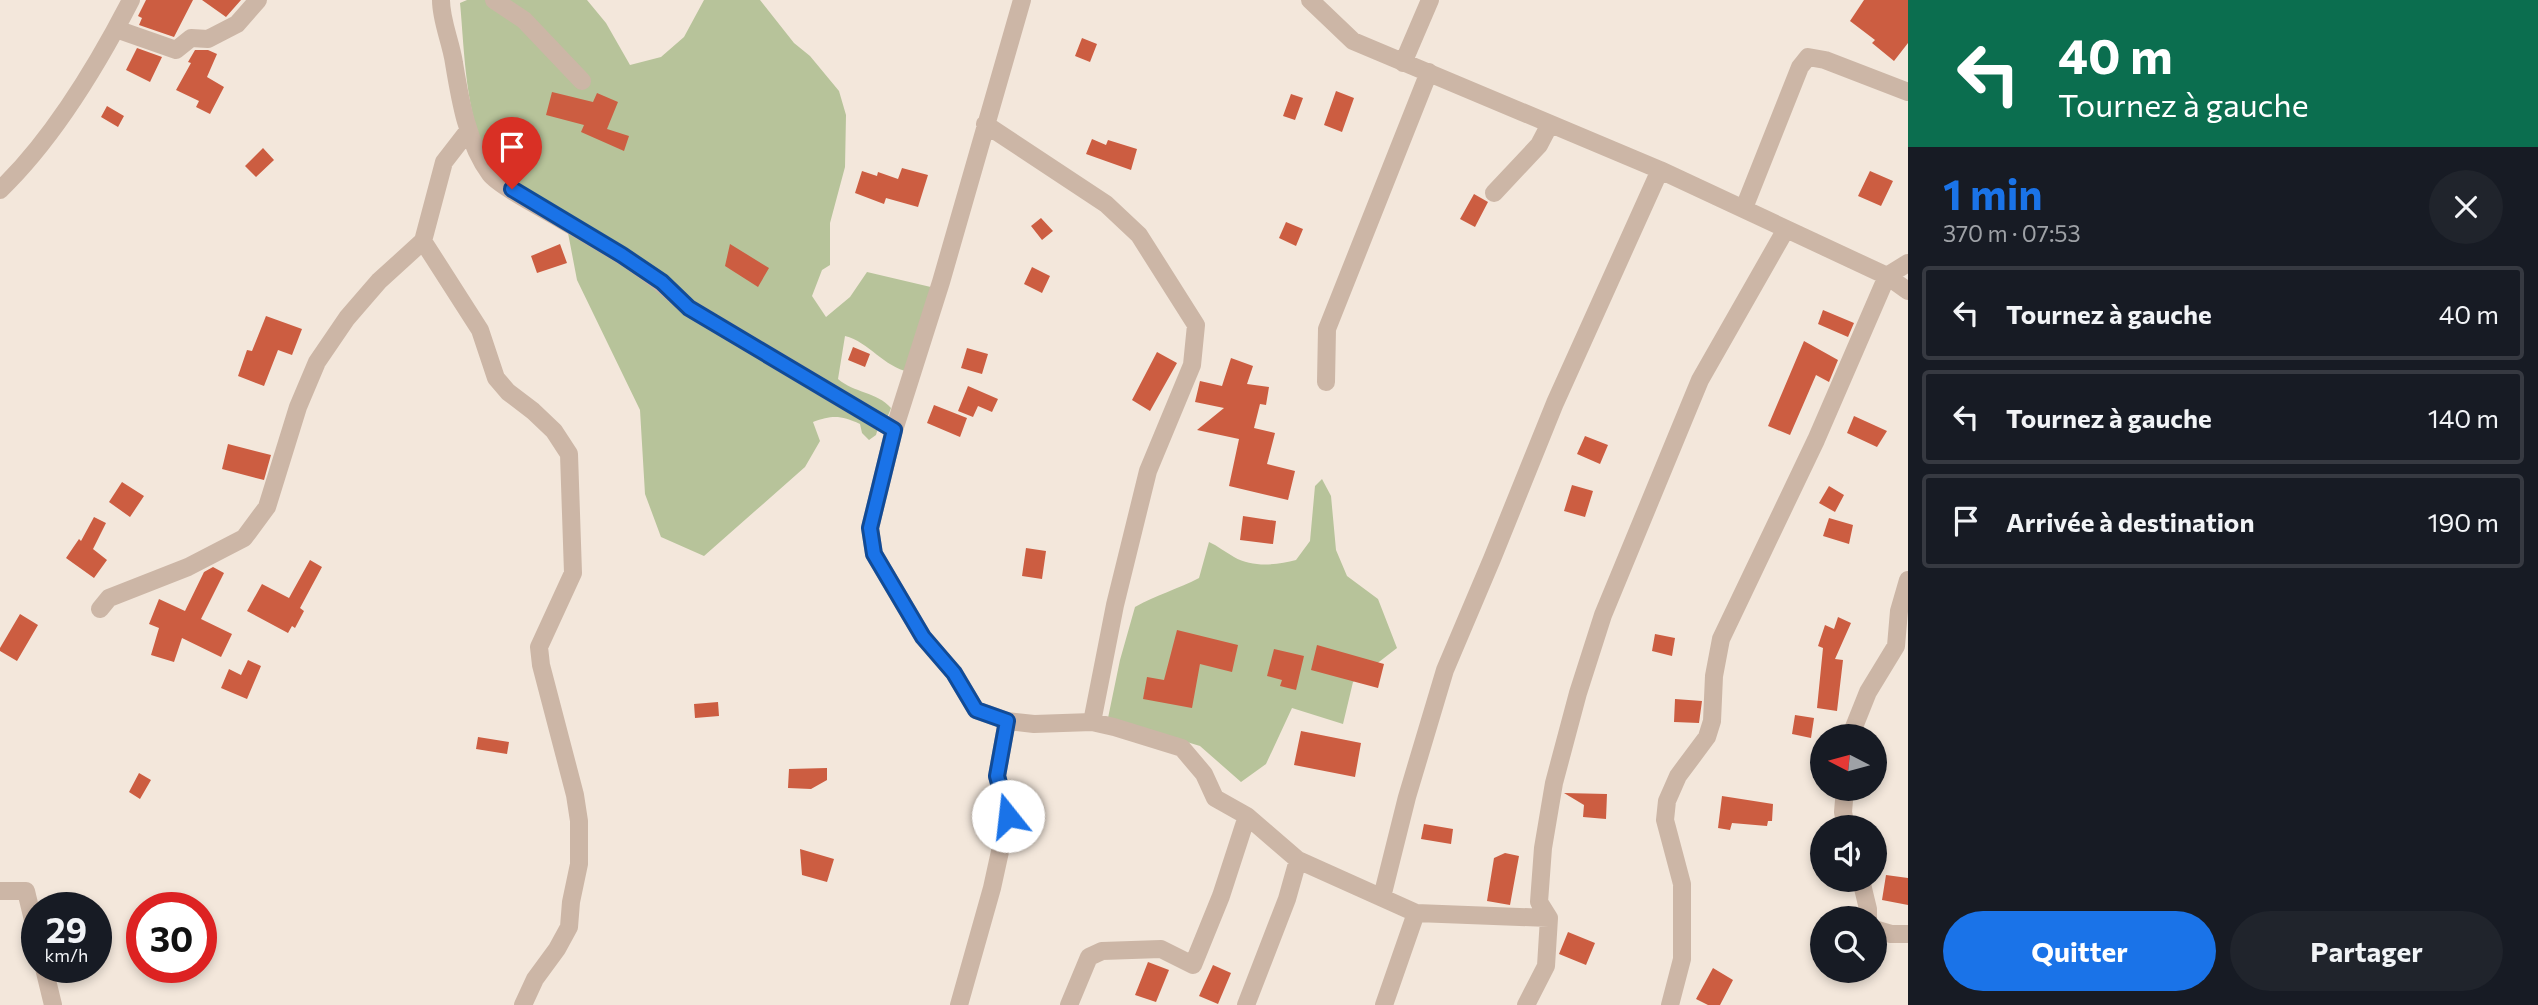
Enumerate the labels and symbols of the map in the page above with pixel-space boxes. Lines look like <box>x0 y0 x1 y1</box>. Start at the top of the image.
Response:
pin <box>482 117 542 189</box>
north arrow <box>1810 724 1886 802</box>
position arrow <box>971 779 1045 853</box>
speed limit sign: 30 <box>126 892 217 983</box>

